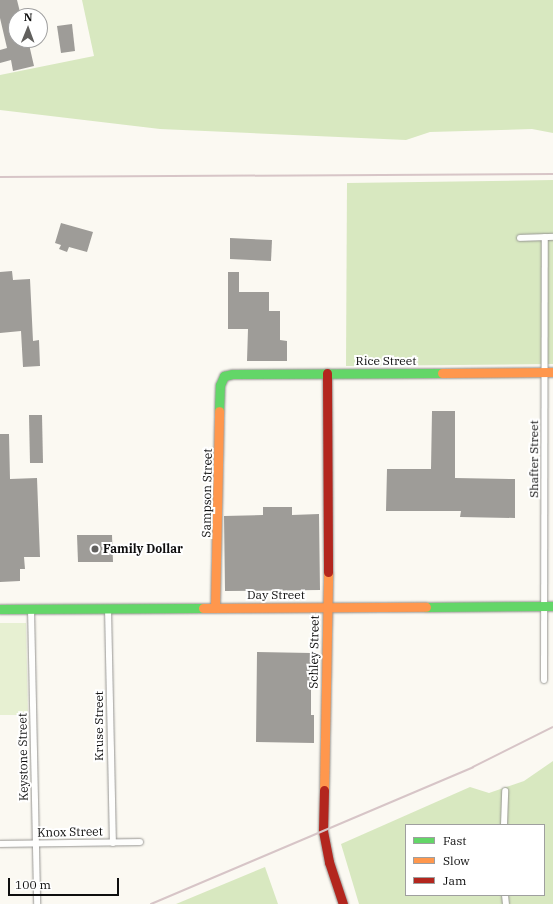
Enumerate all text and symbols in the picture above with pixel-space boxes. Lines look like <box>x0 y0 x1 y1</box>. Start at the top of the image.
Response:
north arrow <box>8 8 48 48</box>
text: N <box>24 10 33 24</box>
street label: Rice Street <box>356 354 416 368</box>
street label: Shafter Street <box>527 420 541 498</box>
street label: Sampson Street <box>199 448 215 538</box>
place label: Family Dollar <box>103 542 183 556</box>
marker: Family Dollar <box>90 544 100 554</box>
street label: Day Street <box>247 588 305 602</box>
street label: Schley Street <box>306 615 322 689</box>
street label: Kruse Street <box>92 691 106 761</box>
street label: Keystone Street <box>15 713 31 801</box>
street label: Knox Street <box>37 824 103 840</box>
legend <box>405 824 545 896</box>
text: Fast <box>443 833 467 848</box>
text: Slow <box>443 853 470 868</box>
scale bar <box>10 870 121 896</box>
text: Jam <box>443 873 466 888</box>
text: 100 m <box>15 877 51 892</box>

